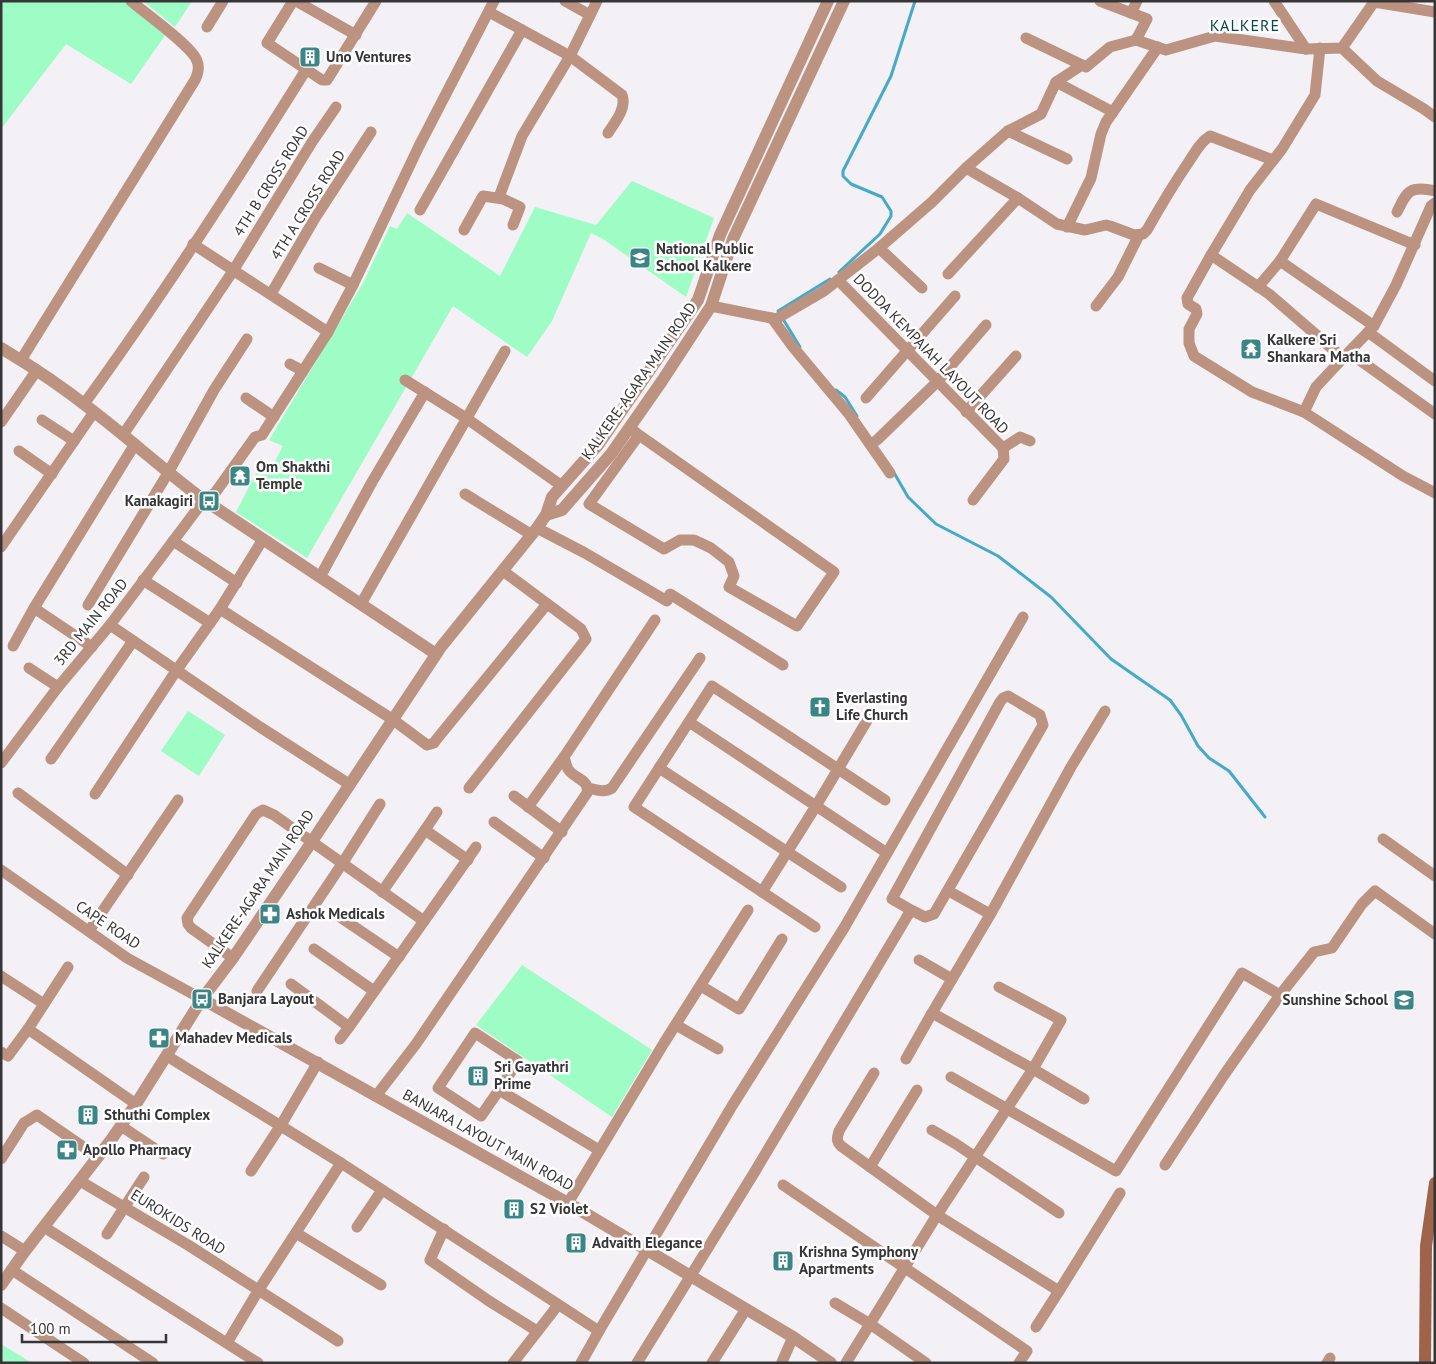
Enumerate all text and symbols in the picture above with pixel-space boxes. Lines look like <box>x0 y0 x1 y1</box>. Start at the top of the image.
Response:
district label: KALKERE <box>1210 15 1280 35</box>
building icon: Uno Ventures <box>298 45 322 69</box>
place label: Uno Ventures <box>326 47 411 66</box>
street label: 4TH B CROSS ROAD <box>229 122 312 240</box>
street label: 4TH A CROSS ROAD <box>266 146 349 263</box>
place label: National Public School Kalkere <box>656 239 754 275</box>
school or university icon: National Public School Kalkere <box>628 246 652 270</box>
street label: DODDA KEMPAIAH LAYOUT ROAD <box>850 269 1013 438</box>
street label: KALKERE-AGARA MAIN ROAD <box>577 298 700 463</box>
place label: Kalkere Sri Shankara Matha <box>1267 330 1370 366</box>
temple icon: Kalkere Sri Shankara Matha <box>1239 337 1263 361</box>
place label: Om Shakthi Temple <box>256 457 330 493</box>
temple icon: Om Shakthi Temple <box>228 464 252 488</box>
bus stop icon: Kanakagiri <box>197 489 221 513</box>
place label: Kanakagiri <box>125 491 193 510</box>
street label: 3RD MAIN ROAD <box>50 574 132 669</box>
place label: Everlasting Life Church <box>836 688 908 724</box>
church icon: Everlasting Life Church <box>808 695 832 719</box>
street label: KALKERE-AGARA MAIN ROAD <box>197 806 318 972</box>
street label: CAPE ROAD <box>72 896 144 953</box>
pharmacy icon: Ashok Medicals <box>258 902 282 926</box>
place label: Ashok Medicals <box>286 904 385 923</box>
bus stop icon: Banjara Layout <box>190 987 214 1011</box>
school or university icon: Sunshine School <box>1392 988 1416 1012</box>
place label: Banjara Layout <box>218 989 315 1008</box>
place label: Sunshine School <box>1283 990 1389 1009</box>
pharmacy icon: Mahadev Medicals <box>147 1026 171 1050</box>
place label: Mahadev Medicals <box>175 1028 292 1047</box>
place label: Sri Gayathri Prime <box>494 1057 569 1093</box>
building icon: Sri Gayathri Prime <box>466 1064 490 1088</box>
street label: BANJARA LAYOUT MAIN ROAD <box>399 1085 577 1195</box>
building icon: Sthuthi Complex <box>76 1103 100 1127</box>
place label: Sthuthi Complex <box>104 1105 210 1124</box>
pharmacy icon: Apollo Pharmacy <box>55 1138 79 1162</box>
place label: Apollo Pharmacy <box>83 1140 192 1159</box>
street label: EUROKIDS ROAD <box>127 1185 229 1258</box>
building icon: S2 Violet <box>502 1197 526 1221</box>
place label: S2 Violet <box>530 1199 589 1218</box>
building icon: Advaith Elegance <box>564 1231 588 1255</box>
place label: Advaith Elegance <box>592 1233 703 1252</box>
place label: Krishna Symphony Apartments <box>799 1242 919 1278</box>
building icon: Krishna Symphony Apartments <box>771 1249 795 1273</box>
scale bar <box>22 1312 166 1344</box>
text: 100 m <box>30 1319 71 1338</box>

